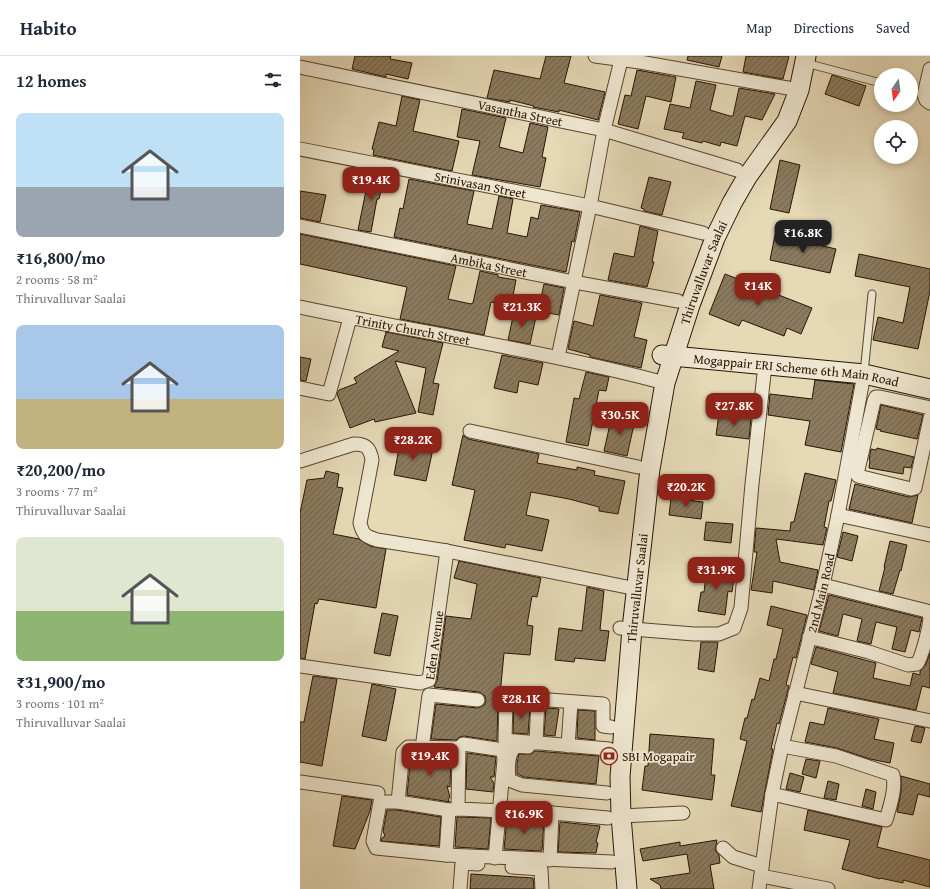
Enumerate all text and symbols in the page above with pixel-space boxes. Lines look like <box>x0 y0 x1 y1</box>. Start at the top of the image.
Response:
text: Habito <box>20 14 77 42</box>
text: Map <box>746 18 772 38</box>
text: Directions <box>794 18 854 38</box>
text: Saved <box>876 18 910 38</box>
text: 12 homes <box>16 68 87 93</box>
north arrow <box>874 68 918 112</box>
map controls <box>874 68 918 164</box>
icon: filters <box>262 69 284 91</box>
street label: Vasantha Street <box>476 95 565 131</box>
button: locate <box>874 120 918 164</box>
icon: home <box>114 139 186 211</box>
street label: Srinivasan Street <box>433 166 528 203</box>
pin: ₹19.4K <box>338 167 404 201</box>
text: ₹19.4K <box>352 170 390 189</box>
street label: Thiruvalluvar Saalai <box>675 217 732 327</box>
pin: ₹16.8K <box>770 220 836 254</box>
text: ₹16.8K <box>784 223 822 242</box>
text: ₹16,800/mo <box>16 245 105 270</box>
street label: Ambika Street <box>449 248 529 282</box>
text: 2 rooms · 58 m² <box>16 270 98 289</box>
pin: ₹14K <box>734 273 782 307</box>
text: ₹14K <box>744 276 772 295</box>
text: Thiruvalluvar Saalai <box>16 289 126 308</box>
pin: ₹21.3K <box>489 294 555 328</box>
text: ₹21.3K <box>503 297 541 316</box>
street label: Trinity Church Street <box>354 309 472 350</box>
street label: Mogappair ERI Scheme 6th Main Road <box>693 348 901 391</box>
icon: home <box>114 351 186 423</box>
pin: ₹27.8K <box>701 393 767 427</box>
text: ₹27.8K <box>715 396 753 415</box>
pin: ₹30.5K <box>587 402 653 436</box>
text: ₹30.5K <box>601 405 639 424</box>
pin: ₹28.2K <box>380 427 446 461</box>
text: ₹28.2K <box>394 430 432 449</box>
text: ₹20,200/mo <box>16 457 105 482</box>
pin: ₹20.2K <box>653 474 719 508</box>
text: ₹20.2K <box>667 477 705 496</box>
text: 3 rooms · 77 m² <box>16 482 98 501</box>
text: Thiruvalluvar Saalai <box>16 501 126 520</box>
street label: Thiruvalluvar Saalai <box>621 532 652 644</box>
street label: 2nd Main Road <box>802 551 839 635</box>
pin: ₹31.9K <box>683 557 749 591</box>
text: ₹31.9K <box>697 560 735 579</box>
icon: home <box>114 563 186 635</box>
street label: Eden Avenue <box>420 609 448 681</box>
text: ₹31,900/mo <box>16 669 105 694</box>
pin: ₹28.1K <box>488 686 554 720</box>
text: ₹28.1K <box>502 689 540 708</box>
text: 3 rooms · 101 m² <box>16 694 104 713</box>
text: Thiruvalluvar Saalai <box>16 713 126 732</box>
pin: ₹19.4K <box>397 743 463 777</box>
text: ₹19.4K <box>411 746 449 765</box>
bank icon: SBI Mogapair <box>599 746 619 766</box>
place label: SBI Mogapair <box>622 747 695 766</box>
pin: ₹16.9K <box>491 801 557 835</box>
text: ₹16.9K <box>505 804 543 823</box>

